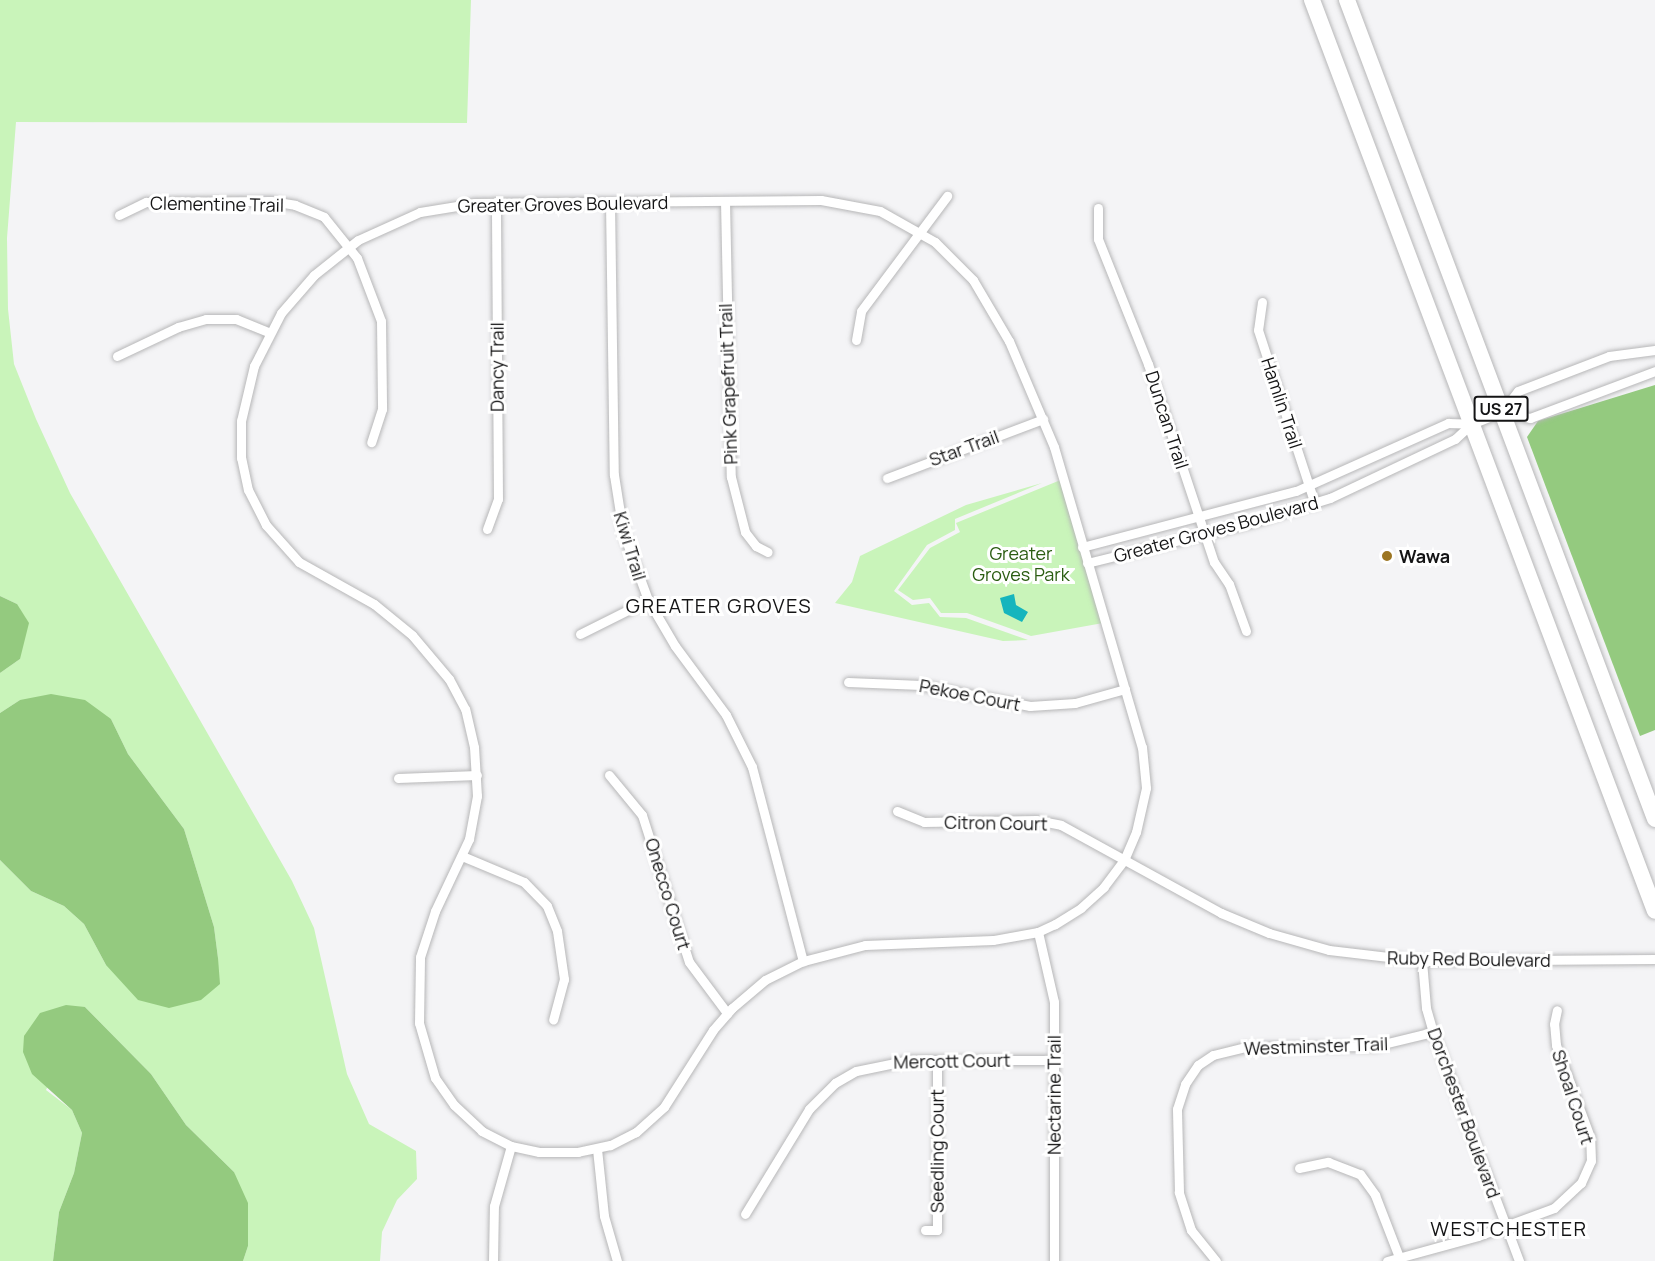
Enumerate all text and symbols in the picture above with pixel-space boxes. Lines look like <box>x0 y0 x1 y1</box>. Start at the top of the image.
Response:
street label: Greater Groves Boulevard <box>457 191 669 217</box>
street label: Clementine Trail <box>150 192 284 216</box>
street label: Pink Grapefruit Trail <box>714 303 742 465</box>
street label: Dancy Trail <box>486 322 508 412</box>
street label: Hamlin Trail <box>1257 355 1307 451</box>
street label: Duncan Trail <box>1141 368 1193 472</box>
road number: US 27 <box>1472 396 1530 422</box>
street label: Star Trail <box>926 425 1002 471</box>
street label: Greater Groves Boulevard <box>1111 491 1321 567</box>
street label: Kiwi Trail <box>609 509 651 583</box>
park label: Greater Groves Park <box>972 543 1070 586</box>
place label: Wawa <box>1399 545 1450 567</box>
marker: Wawa <box>1380 549 1394 563</box>
district label: GREATER GROVES <box>626 593 812 617</box>
street label: Pekoe Court <box>918 675 1022 715</box>
street label: Citron Court <box>944 811 1048 835</box>
street label: Onecco Court <box>641 836 695 952</box>
street label: Ruby Red Boulevard <box>1387 947 1551 971</box>
street label: Dorchester Boulevard <box>1423 1025 1505 1201</box>
street label: Westminster Trail <box>1243 1033 1389 1059</box>
street label: Nectarine Trail <box>1043 1035 1065 1155</box>
street label: Shoal Court <box>1548 1047 1598 1147</box>
street label: Mercott Court <box>893 1049 1011 1073</box>
street label: Seedling Court <box>926 1089 948 1213</box>
district label: WESTCHESTER <box>1430 1216 1588 1240</box>

